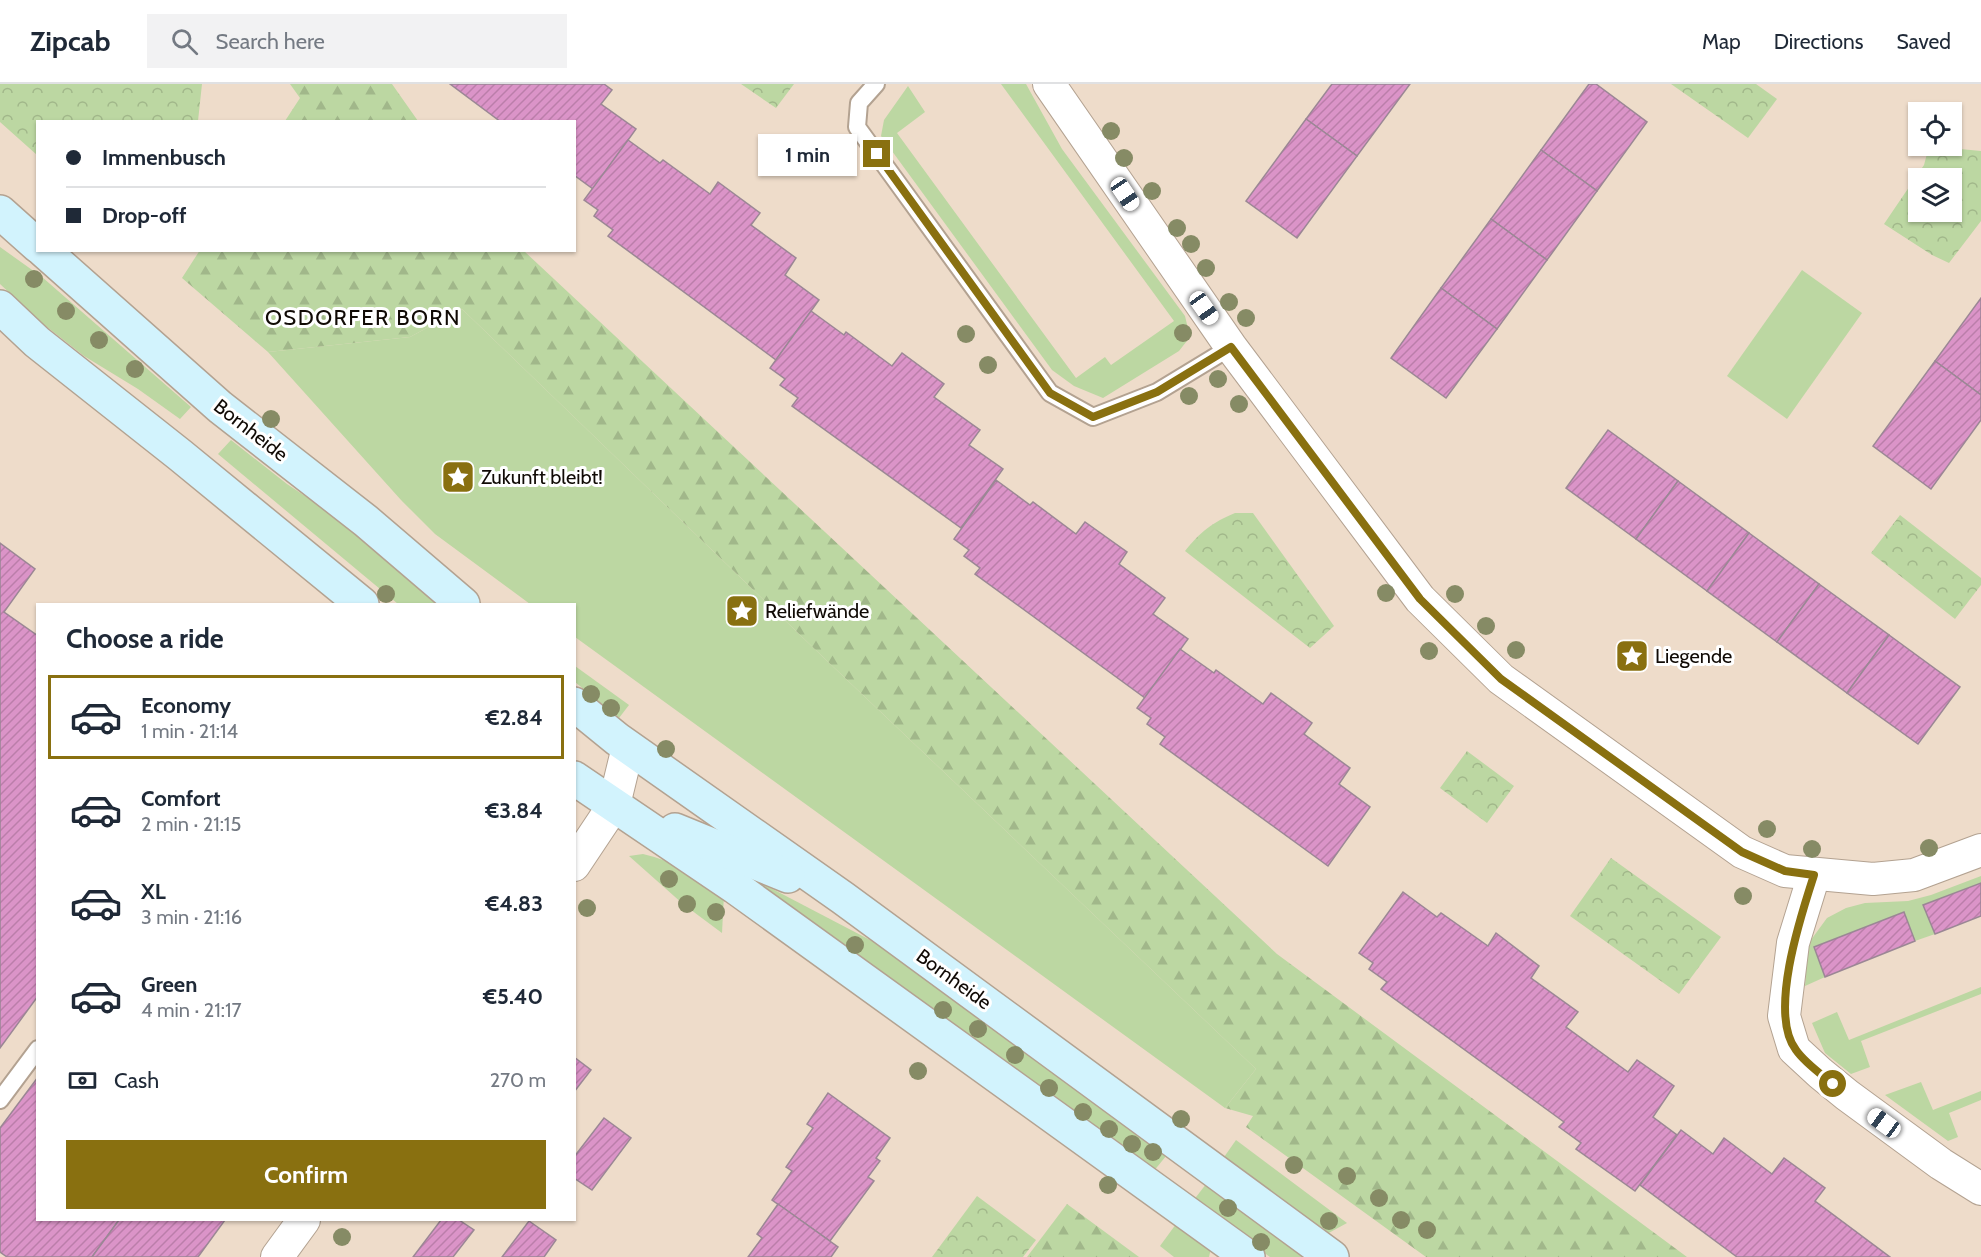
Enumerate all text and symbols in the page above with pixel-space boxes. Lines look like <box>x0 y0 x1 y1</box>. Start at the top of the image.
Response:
search box <box>147 14 567 68</box>
text: Zipcab <box>30 24 111 58</box>
icon: search <box>168 25 201 58</box>
text: Search here <box>216 28 325 55</box>
text: Map <box>1702 29 1741 54</box>
text: Directions <box>1774 29 1863 54</box>
text: Saved <box>1896 29 1951 54</box>
map controls <box>1908 102 1962 222</box>
button: locate <box>1908 102 1962 156</box>
callout: 1 min <box>757 133 856 175</box>
route end <box>863 140 890 167</box>
text: 1 min <box>785 143 830 167</box>
text: Immenbusch <box>102 144 226 171</box>
button: layers <box>1908 168 1962 222</box>
car <box>1107 174 1143 214</box>
text: Drop-off <box>102 202 186 229</box>
car <box>1186 288 1222 328</box>
district label: OSDORFER BORN <box>265 304 461 331</box>
street label: Bornheide <box>209 394 293 466</box>
place icon: Zukunft bleibt! <box>440 459 476 495</box>
place label: Zukunft bleibt! <box>481 465 603 489</box>
place icon: Reliefwände <box>724 593 760 629</box>
place label: Reliefwände <box>765 599 869 623</box>
text: Choose a ride <box>66 622 224 655</box>
place icon: Liegende <box>1614 638 1650 674</box>
place label: Liegende <box>1655 644 1732 668</box>
icon: car <box>69 690 123 744</box>
text: Economy <box>141 692 231 719</box>
text: €2.84 <box>485 704 543 731</box>
text: 1 min · 21:14 <box>141 719 238 743</box>
icon: car <box>69 783 123 837</box>
text: Comfort <box>141 785 220 812</box>
text: €3.84 <box>485 797 543 824</box>
text: 2 min · 21:15 <box>141 812 241 836</box>
icon: car <box>69 876 123 930</box>
text: XL <box>141 878 166 905</box>
text: €4.83 <box>485 890 543 917</box>
text: 3 min · 21:16 <box>141 905 242 929</box>
street label: Bornheide <box>912 944 996 1014</box>
icon: car <box>69 969 123 1023</box>
text: Green <box>141 971 197 998</box>
text: €5.40 <box>483 983 543 1010</box>
text: 4 min · 21:17 <box>141 998 242 1022</box>
icon: cash <box>66 1064 99 1097</box>
text: Cash <box>114 1067 159 1094</box>
text: 270 m <box>490 1068 546 1092</box>
route start <box>1819 1070 1846 1097</box>
car <box>1864 1105 1904 1141</box>
button: Confirm <box>66 1140 546 1209</box>

